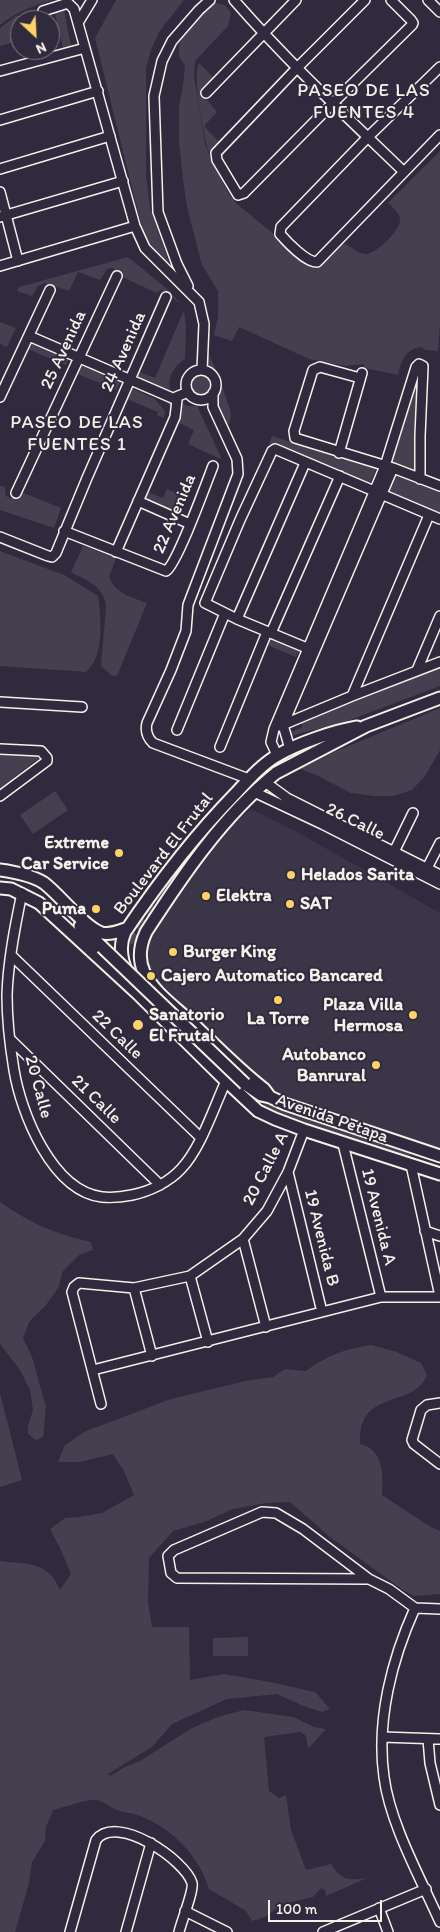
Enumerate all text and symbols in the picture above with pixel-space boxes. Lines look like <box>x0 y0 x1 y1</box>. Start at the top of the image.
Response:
north arrow <box>10 10 60 60</box>
text: N <box>33 38 49 58</box>
district label: PASEO DE LAS FUENTES 4 <box>296 80 432 124</box>
street label: 25 Avenida <box>36 307 92 393</box>
street label: 24 Avenida <box>97 308 151 396</box>
district label: PASEO DE LAS FUENTES 1 <box>9 412 145 456</box>
street label: 22 Avenida <box>149 471 201 557</box>
street label: Boulevard El Frutal <box>110 789 218 919</box>
street label: 26 Calle <box>322 799 388 845</box>
place label: Extreme Car Service <box>21 832 109 874</box>
marker: Extreme Car Service <box>113 847 125 859</box>
place label: Helados Sarita <box>301 864 414 886</box>
marker: Helados Sarita <box>285 869 297 881</box>
place label: Elektra <box>216 885 272 907</box>
marker: Elektra <box>200 890 212 902</box>
place label: SAT <box>300 893 332 915</box>
place label: Puma <box>42 898 86 920</box>
marker: SAT <box>284 898 296 910</box>
marker: Puma <box>90 903 102 915</box>
place label: Burger King <box>183 941 276 963</box>
marker: Burger King <box>167 946 179 958</box>
place label: Cajero Automatico Bancared <box>161 965 383 987</box>
marker: Cajero Automatico Bancared <box>145 970 157 982</box>
marker: La Torre <box>272 994 284 1006</box>
place label: Plaza Villa Hermosa <box>323 994 403 1036</box>
place label: Sanatorio El Frutal <box>149 1004 224 1046</box>
street label: 22 Calle <box>87 1005 147 1065</box>
place label: La Torre <box>247 1008 309 1030</box>
marker: Plaza Villa Hermosa <box>407 1009 419 1021</box>
marker: Sanatorio El Frutal <box>131 1018 145 1032</box>
place label: Autobanco Banrural <box>282 1044 366 1086</box>
street label: 20 Calle <box>19 1053 57 1121</box>
marker: Autobanco Banrural <box>370 1059 382 1071</box>
street label: 21 Calle <box>66 1071 126 1129</box>
street label: Avenida Petapa <box>273 1090 391 1148</box>
street label: 20 Calle A <box>238 1129 294 1209</box>
street label: 19 Avenida A <box>356 1166 400 1268</box>
street label: 19 Avenida B <box>299 1187 343 1289</box>
scale bar <box>270 1890 384 1922</box>
text: 100 m <box>276 1900 317 1918</box>

